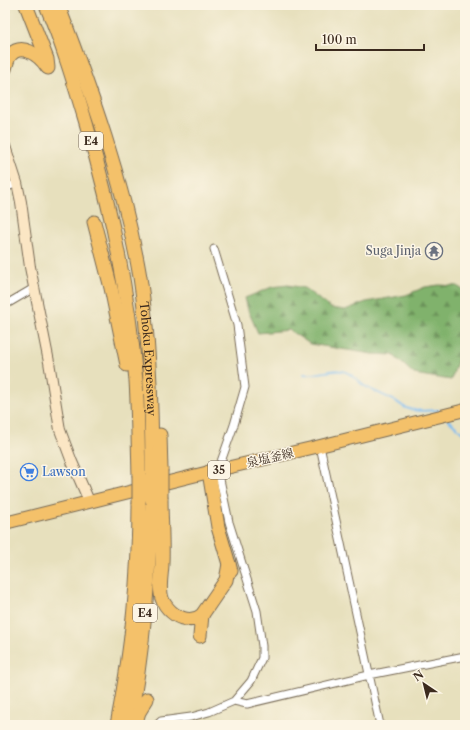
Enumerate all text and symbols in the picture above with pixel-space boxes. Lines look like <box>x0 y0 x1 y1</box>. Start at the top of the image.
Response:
scale bar <box>316 26 424 52</box>
text: 100 m <box>322 32 357 47</box>
road number: E4 <box>79 132 103 150</box>
temple icon: Suga Jinja <box>424 241 444 261</box>
place label: Suga Jinja <box>366 243 422 258</box>
street label: Tohoku Expressway <box>137 301 159 417</box>
street label: 泉塩釜線 <box>245 445 295 470</box>
road number: 35 <box>208 461 230 479</box>
supermarket icon: Lawson <box>19 462 39 482</box>
place label: Lawson <box>42 464 86 479</box>
road number: E4 <box>133 604 157 622</box>
north arrow <box>404 664 444 704</box>
text: N <box>410 667 427 684</box>

